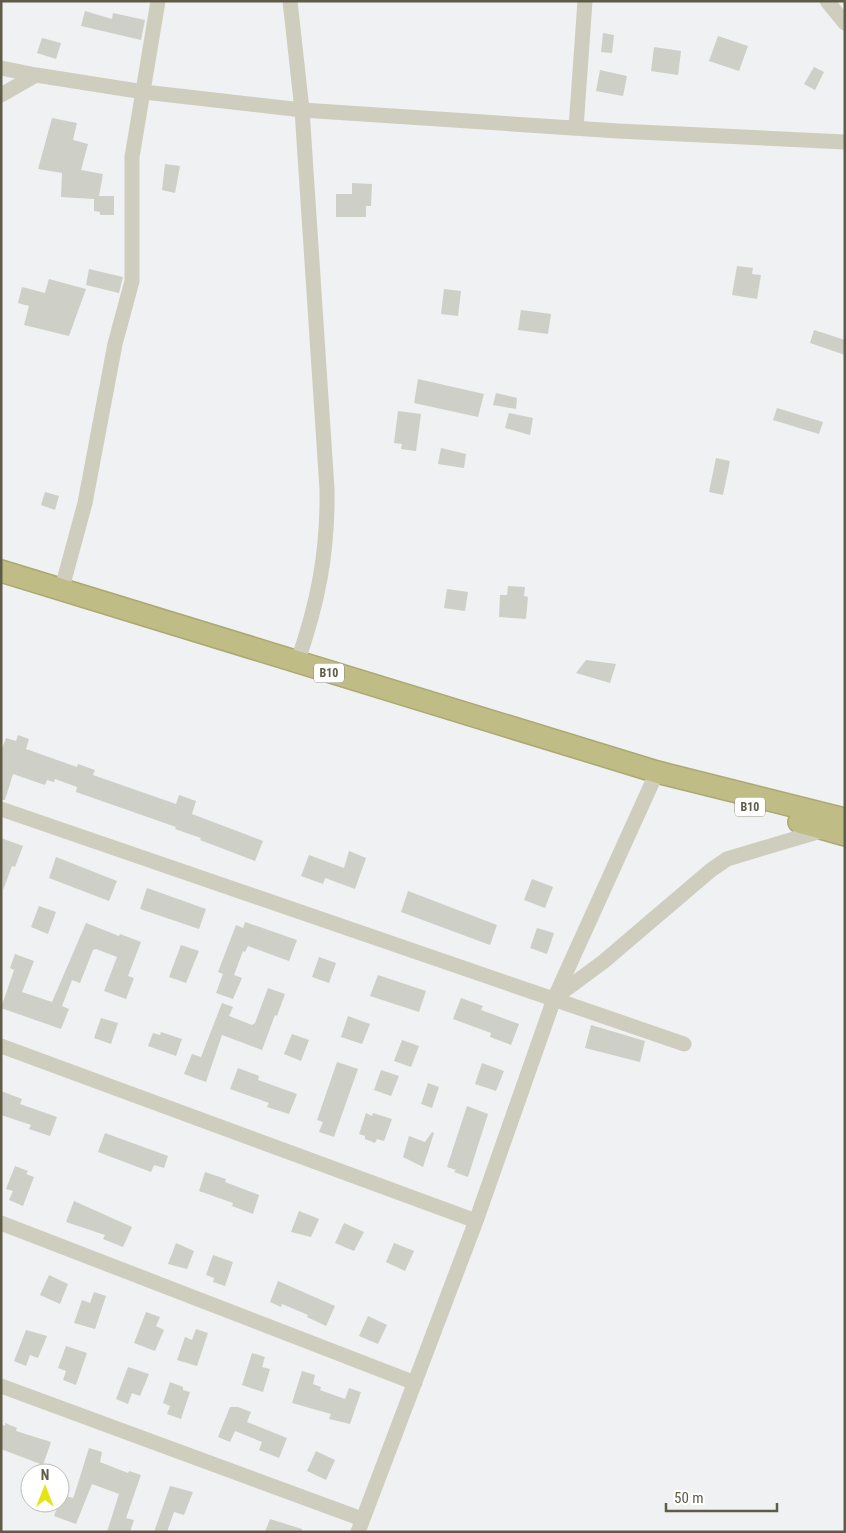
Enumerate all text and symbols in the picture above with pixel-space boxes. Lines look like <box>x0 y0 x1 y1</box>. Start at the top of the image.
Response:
road number: B10 <box>314 664 344 682</box>
road number: B10 <box>735 798 765 816</box>
north arrow <box>20 1463 70 1513</box>
text: N <box>41 1467 49 1483</box>
scale bar <box>666 1480 777 1512</box>
text: 50 m <box>674 1489 704 1507</box>

